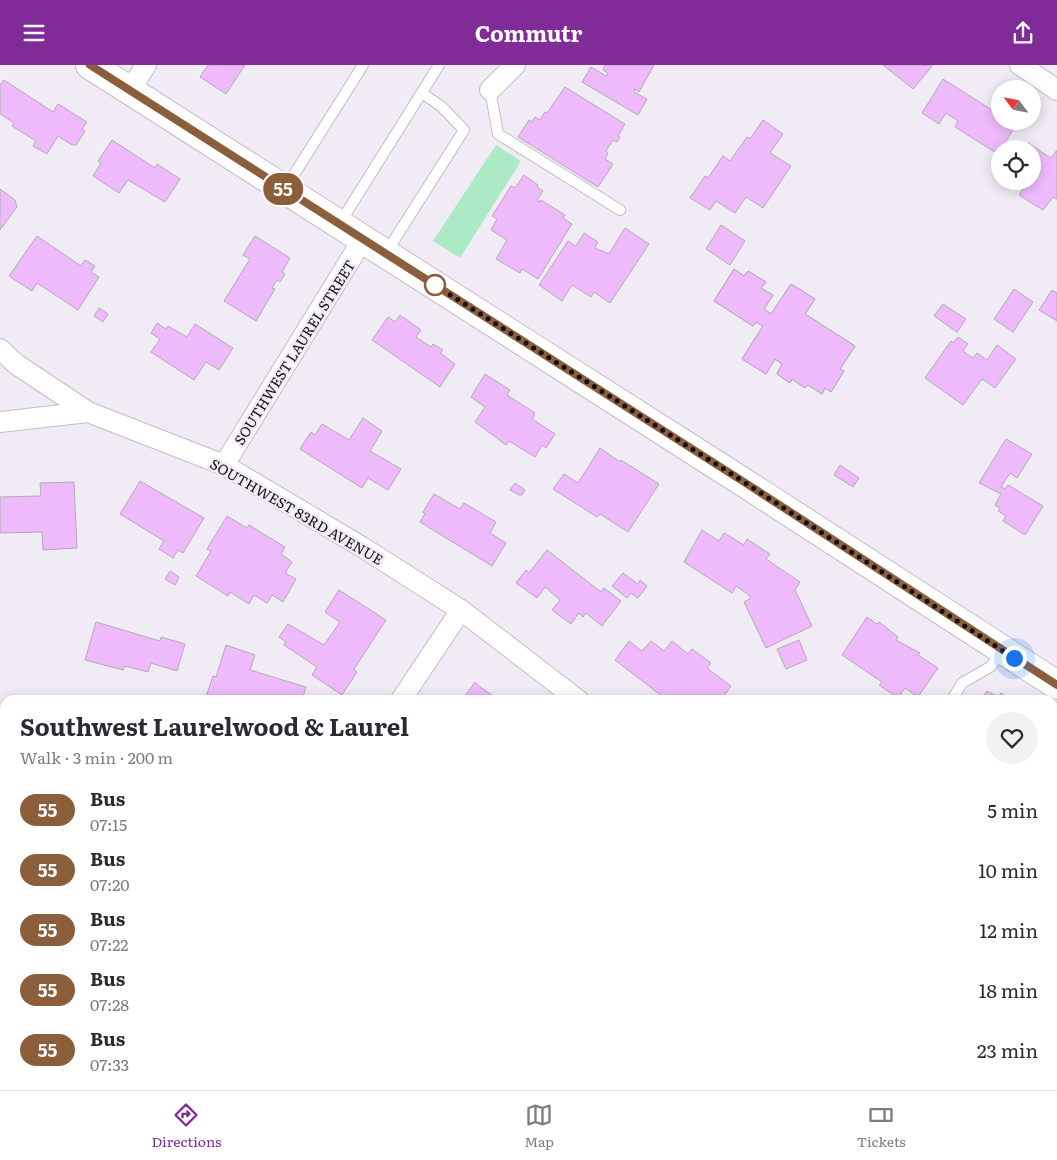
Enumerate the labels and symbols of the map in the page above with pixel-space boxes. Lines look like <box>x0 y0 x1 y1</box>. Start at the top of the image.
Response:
north arrow <box>991 80 1041 130</box>
line badge: 55 <box>260 173 306 205</box>
street label: SOUTHWEST LAUREL STREET <box>229 256 359 448</box>
unlabelled marker <box>424 274 446 296</box>
street label: SOUTHWEST 83RD AVENUE <box>207 453 387 569</box>
your location <box>1002 646 1027 671</box>

